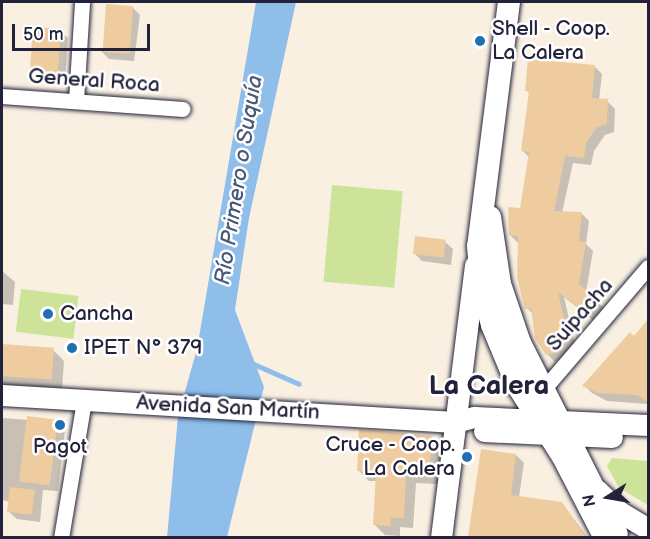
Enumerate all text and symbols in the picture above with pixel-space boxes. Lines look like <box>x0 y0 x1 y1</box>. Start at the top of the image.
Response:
scale bar <box>15 12 153 50</box>
place label: Shell - Coop. La Calera <box>492 16 611 66</box>
text: 50 m <box>23 24 64 45</box>
marker: Shell - Coop. La Calera <box>473 34 487 48</box>
street label: General Roca <box>27 64 161 98</box>
water label: Río Primero o Suquía <box>209 73 269 287</box>
street label: Suipacha <box>542 274 618 356</box>
place label: Cancha <box>60 301 133 327</box>
marker: Cancha <box>41 307 55 321</box>
place label: IPET N° 379 <box>84 335 202 361</box>
marker: IPET N° 379 <box>65 341 79 355</box>
district label: La Calera <box>429 371 549 403</box>
street label: Avenida San Martín <box>135 391 321 425</box>
marker: Pagot <box>53 418 67 432</box>
place label: Cruce - Coop. La Calera <box>324 432 455 482</box>
place label: Pagot <box>33 434 87 460</box>
marker: Cruce - Coop. La Calera <box>460 450 474 464</box>
north arrow <box>578 467 638 527</box>
text: N <box>579 493 600 508</box>

